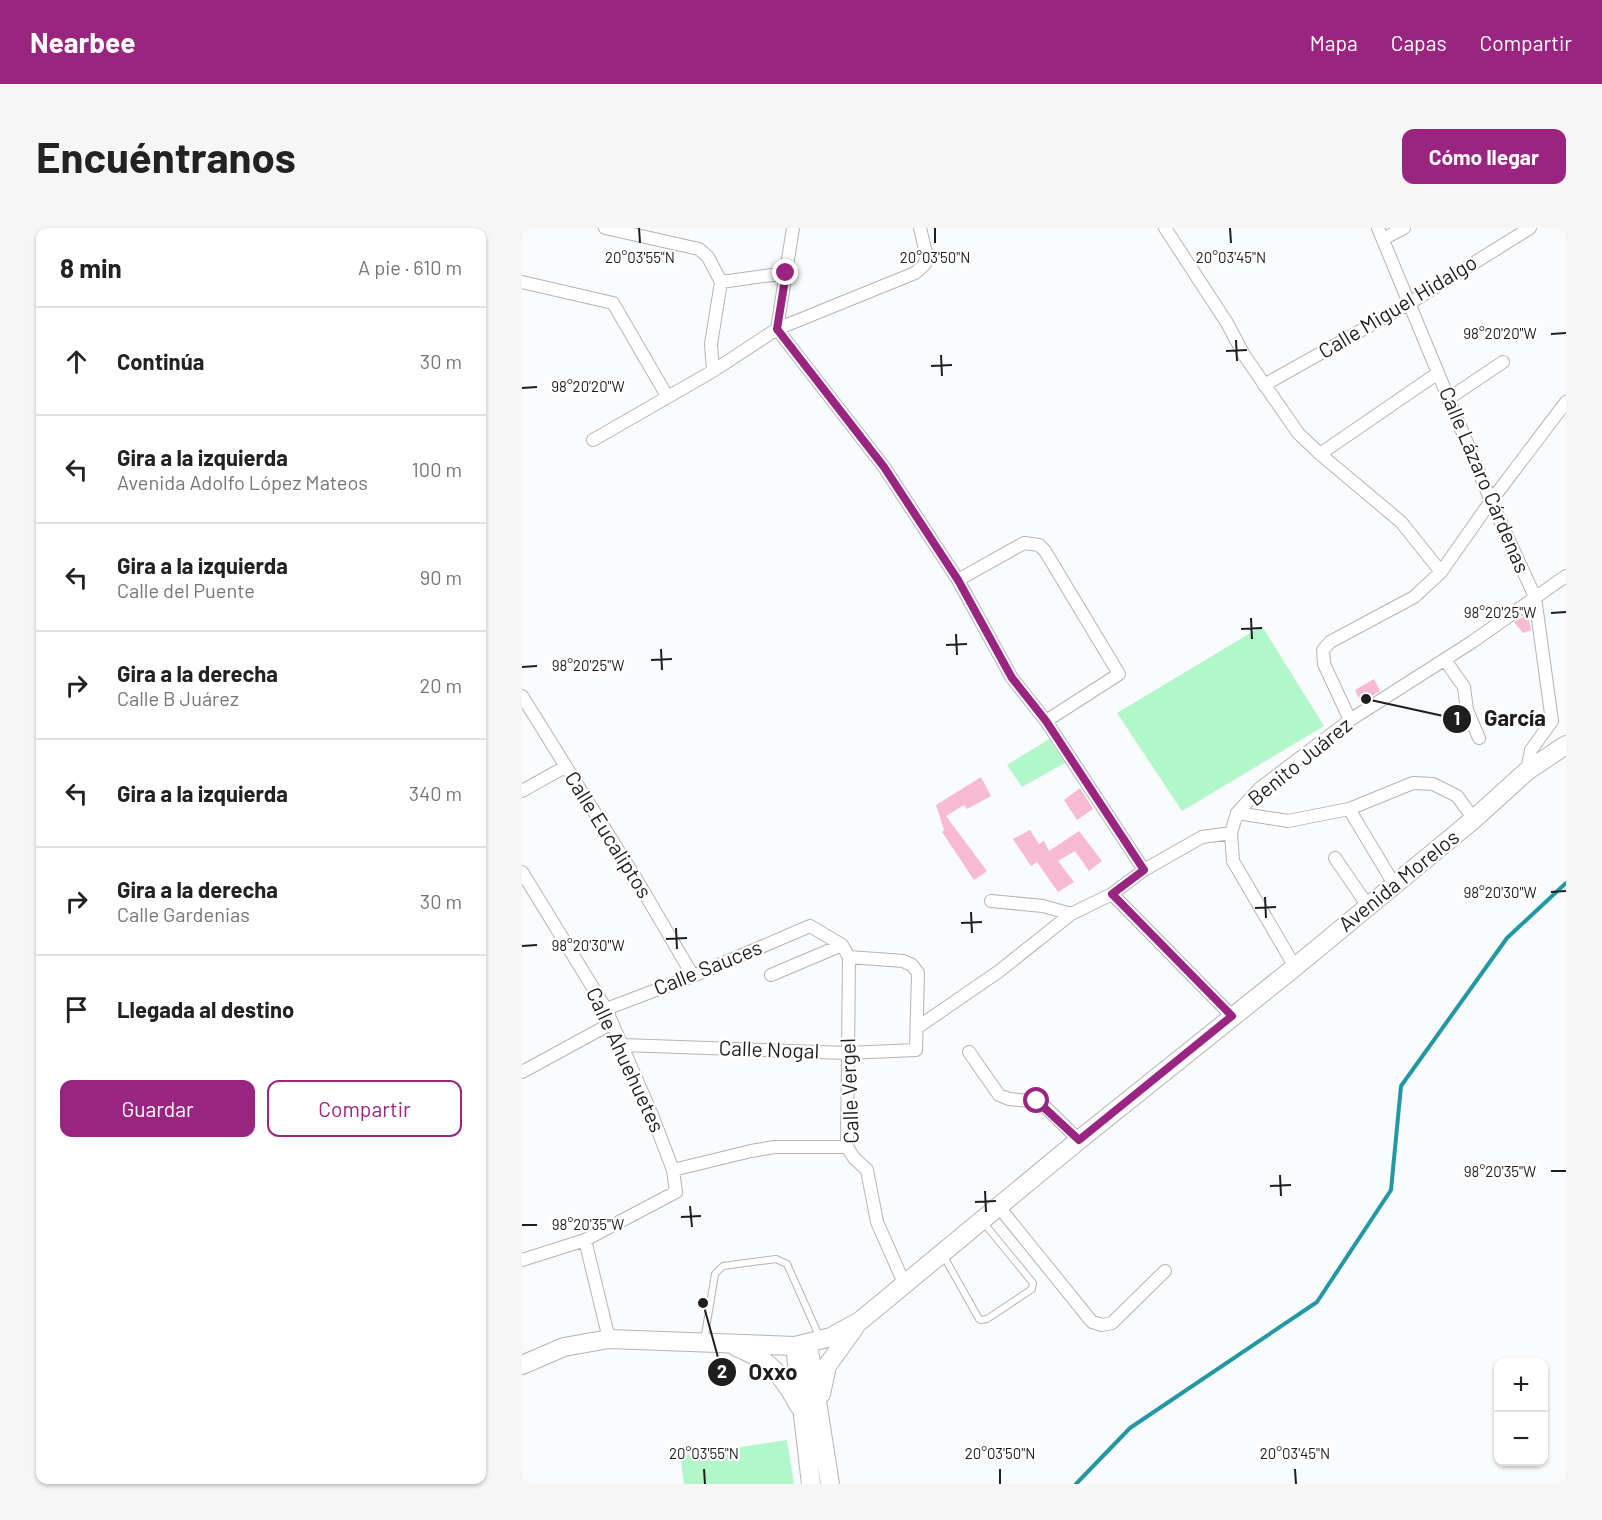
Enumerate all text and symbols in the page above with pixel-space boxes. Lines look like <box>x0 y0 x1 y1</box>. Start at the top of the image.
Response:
text: Nearbee <box>30 25 136 59</box>
text: Mapa <box>1310 30 1358 55</box>
text: Capas <box>1391 30 1447 55</box>
text: Compartir <box>1480 30 1572 55</box>
button: Cómo llegar <box>1402 129 1566 184</box>
text: Encuéntranos <box>36 131 296 181</box>
text: 20°03'55"N <box>605 248 675 266</box>
text: 20°03'50"N <box>900 248 970 266</box>
text: 20°03'45"N <box>1196 248 1266 266</box>
street label: Calle Miguel Hidalgo <box>1314 249 1481 363</box>
text: 8 min <box>60 252 122 283</box>
text: A pie · 610 m <box>358 255 462 279</box>
route end <box>772 259 798 285</box>
text: 98°20'20"W <box>1463 324 1537 342</box>
icon: ahead <box>60 345 93 378</box>
text: Continúa <box>117 348 204 374</box>
text: 30 m <box>420 349 462 373</box>
text: 98°20'20"W <box>551 377 625 395</box>
street label: Calle Lázaro Cárdenas <box>1435 383 1536 576</box>
text: Gira a la izquierda <box>117 444 288 470</box>
icon: left <box>60 453 93 486</box>
text: 100 m <box>412 457 462 481</box>
text: Avenida Adolfo López Mateos <box>117 470 368 494</box>
text: Gira a la izquierda <box>117 552 288 578</box>
icon: left <box>60 561 93 594</box>
text: 90 m <box>420 565 462 589</box>
text: Calle del Puente <box>117 578 255 602</box>
text: 98°20'25"W <box>1464 603 1536 621</box>
text: 98°20'25"W <box>552 656 624 674</box>
text: Gira a la derecha <box>117 660 278 686</box>
icon: right <box>60 669 93 702</box>
text: 20 m <box>419 673 462 697</box>
text: Calle B Juárez <box>117 686 239 710</box>
callout: García <box>1442 699 1558 739</box>
text: García <box>1484 704 1546 730</box>
text: 1 <box>1454 707 1460 729</box>
street label: Benito Juárez <box>1242 711 1356 810</box>
street label: Calle Eucaliptos <box>560 766 658 902</box>
icon: left <box>60 777 93 810</box>
text: Gira a la izquierda <box>117 780 288 806</box>
text: 340 m <box>409 781 462 805</box>
street label: Avenida Morelos <box>1333 824 1463 936</box>
text: Gira a la derecha <box>117 876 278 902</box>
text: 98°20'30"W <box>1463 883 1537 901</box>
icon: right <box>60 885 93 918</box>
text: 30 m <box>420 889 462 913</box>
text: Calle Gardenias <box>117 902 250 926</box>
street label: Calle Sauces <box>650 934 765 1000</box>
text: 98°20'30"W <box>551 936 625 954</box>
street label: Calle Ahuehuetes <box>582 983 671 1136</box>
icon: arrive <box>60 993 93 1026</box>
text: Llegada al destino <box>117 996 294 1022</box>
street label: Calle Nogal <box>718 1034 820 1063</box>
street label: Calle Vergel <box>834 1038 863 1144</box>
button: Guardar <box>60 1080 255 1137</box>
button: Compartir <box>267 1080 462 1137</box>
route start <box>1023 1087 1049 1113</box>
text: 98°20'35"W <box>1464 1162 1536 1180</box>
text: 98°20'35"W <box>552 1215 624 1233</box>
callout: Oxxo <box>707 1352 809 1392</box>
text: Oxxo <box>749 1358 797 1384</box>
map controls <box>1494 1358 1548 1466</box>
button: + <box>1494 1358 1548 1412</box>
text: 2 <box>717 1360 727 1382</box>
button: − <box>1494 1412 1548 1466</box>
text: 20°03'55"N <box>669 1444 739 1462</box>
text: 20°03'50"N <box>965 1444 1035 1462</box>
text: 20°03'45"N <box>1260 1444 1330 1462</box>

